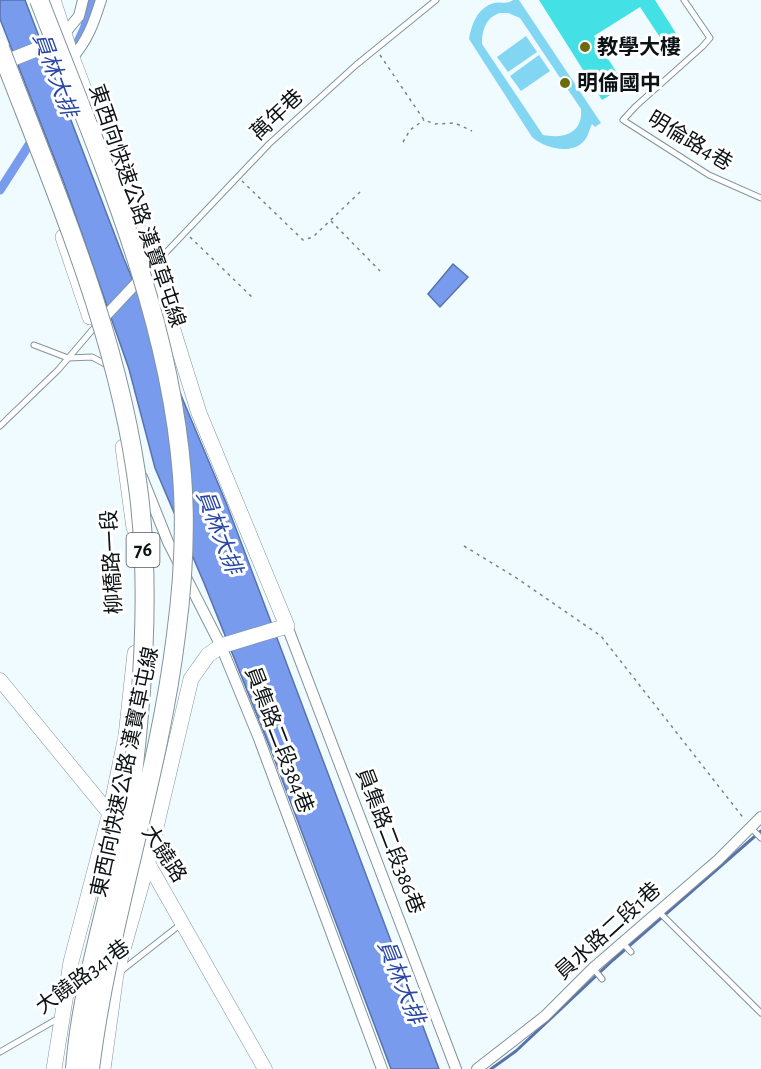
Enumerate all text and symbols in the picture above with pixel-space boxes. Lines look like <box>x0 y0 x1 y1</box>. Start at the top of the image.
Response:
water label: 員林大排 <box>30 30 82 123</box>
place label: 教學大樓 <box>597 36 681 58</box>
marker: 教學大樓 <box>578 40 592 54</box>
place label: 明倫國中 <box>577 71 661 94</box>
marker: 明倫國中 <box>558 76 572 90</box>
street label: 東西向快速公路 漢寶草屯線 <box>85 81 189 330</box>
street label: 萬年巷 <box>246 85 307 144</box>
street label: 明倫路4巷 <box>644 107 736 174</box>
water label: 員林大排 <box>193 487 247 580</box>
street label: 柳橋路一段 <box>98 509 125 615</box>
road number: 76 <box>126 533 160 567</box>
street label: 東西向快速公路 漢寶草屯線 <box>87 645 162 899</box>
street label: 員集路二段384巷 <box>241 664 317 816</box>
street label: 員集路二段386巷 <box>353 765 428 917</box>
street label: 大饒路 <box>138 821 191 886</box>
street label: 員水路二段1巷 <box>551 878 665 983</box>
street label: 大饒路341巷 <box>32 935 134 1018</box>
water label: 員林大排 <box>374 937 430 1030</box>

